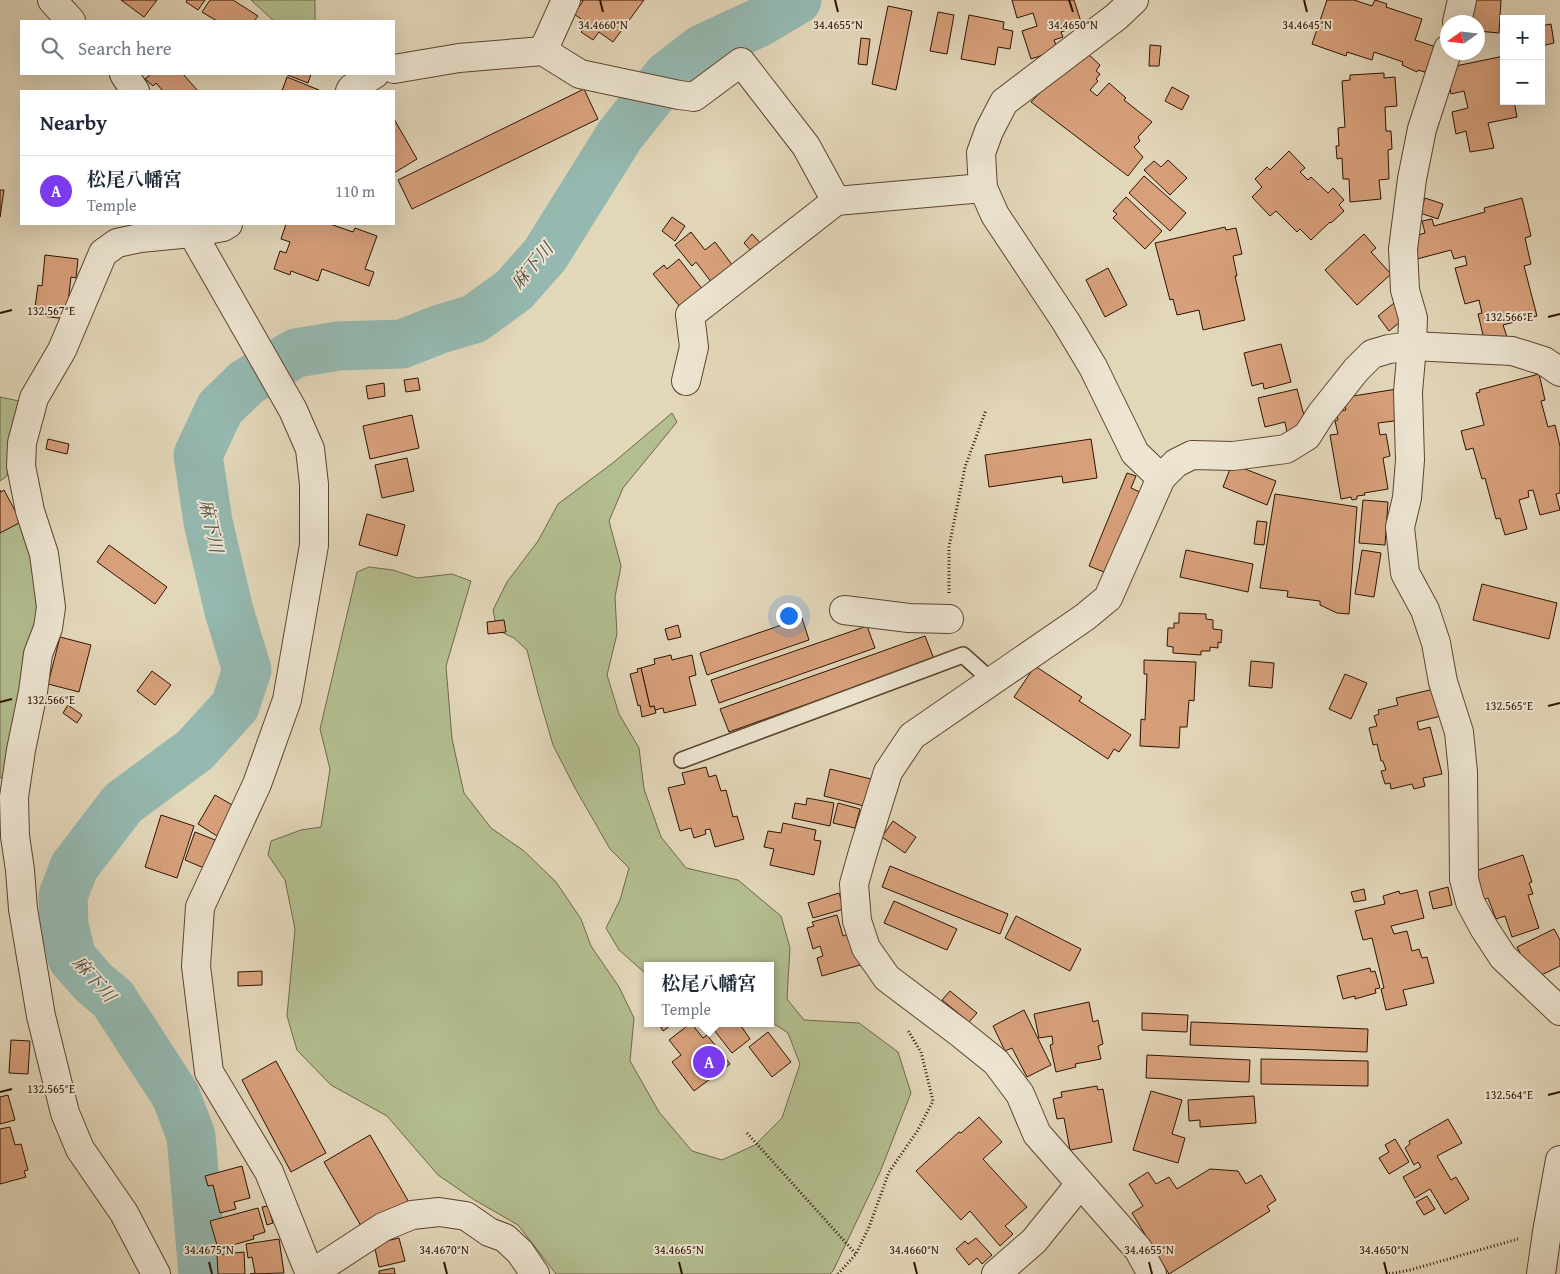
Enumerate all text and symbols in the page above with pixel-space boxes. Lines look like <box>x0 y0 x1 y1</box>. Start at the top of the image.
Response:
north arrow <box>1440 15 1485 60</box>
map controls <box>1500 15 1545 105</box>
button: + <box>1500 15 1545 60</box>
text: 34.4660°N <box>578 16 628 33</box>
text: 34.4655°N <box>813 16 863 33</box>
text: 34.4650°N <box>1048 16 1098 33</box>
text: 34.4645°N <box>1282 16 1332 33</box>
search box <box>20 20 395 75</box>
icon: search <box>38 34 66 62</box>
text: Search here <box>78 34 172 62</box>
button: − <box>1500 60 1545 105</box>
text: Nearby <box>40 107 107 138</box>
text: 松尾八幡宮 <box>87 165 182 193</box>
text: A <box>51 179 61 203</box>
text: 110 m <box>335 179 375 203</box>
text: Temple <box>87 193 137 217</box>
water label: 麻下川 <box>504 235 561 295</box>
text: 132.567°E <box>27 302 75 319</box>
text: 132.566°E <box>1485 308 1533 325</box>
water label: 麻下川 <box>193 497 231 557</box>
your location <box>776 603 802 629</box>
text: 132.566°E <box>27 691 75 708</box>
text: 132.565°E <box>1485 697 1533 714</box>
water label: 麻下川 <box>66 949 124 1009</box>
popup <box>644 962 774 1027</box>
text: 松尾八幡宮 <box>661 969 757 997</box>
text: Temple <box>661 997 711 1021</box>
pin: A <box>693 1043 725 1081</box>
text: 132.565°E <box>27 1080 75 1097</box>
text: 132.564°E <box>1485 1086 1533 1103</box>
text: 34.4675°N <box>184 1241 234 1258</box>
text: 34.4670°N <box>419 1241 469 1258</box>
text: 34.4665°N <box>654 1241 704 1258</box>
text: 34.4660°N <box>889 1241 939 1258</box>
text: 34.4655°N <box>1124 1241 1174 1258</box>
text: 34.4650°N <box>1359 1241 1409 1258</box>

